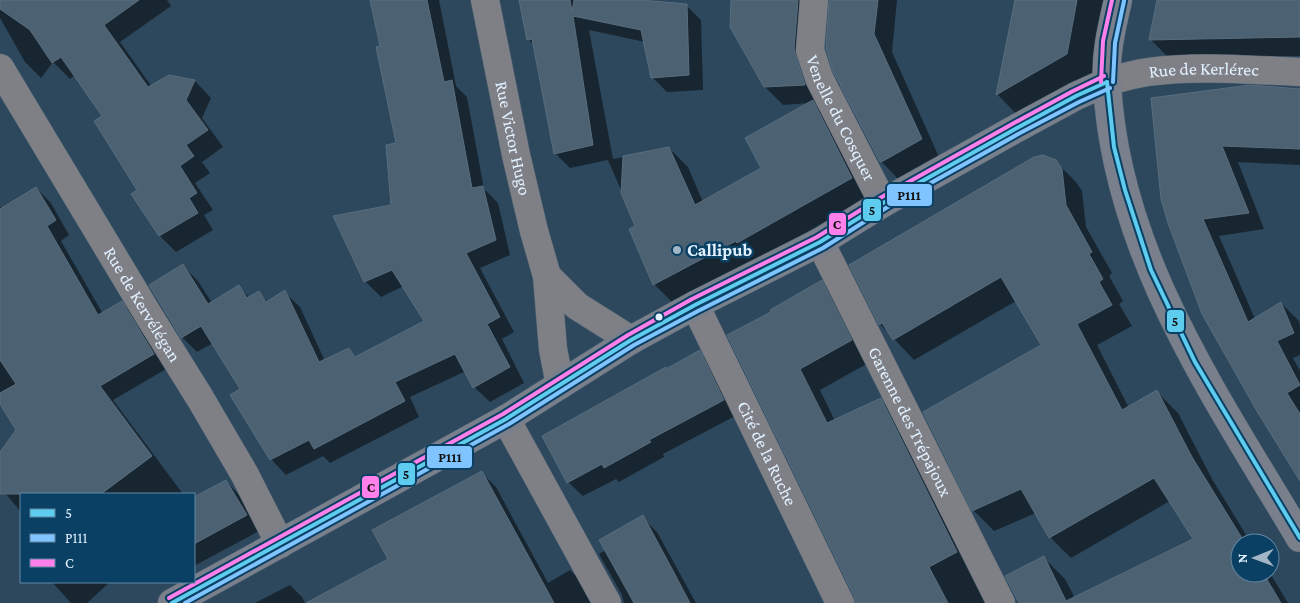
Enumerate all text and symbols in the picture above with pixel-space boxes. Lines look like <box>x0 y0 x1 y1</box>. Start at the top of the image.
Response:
street label: Venelle du Cosquer <box>802 53 880 185</box>
street label: Rue de Kerlérec <box>1148 58 1260 82</box>
street label: Rue Victor Hugo <box>491 79 535 197</box>
line badge: P111 <box>886 183 933 207</box>
text: P111 <box>897 187 921 203</box>
line badge: 5 <box>862 198 882 222</box>
text: 5 <box>869 202 876 218</box>
line badge: C <box>828 212 847 236</box>
text: C <box>833 216 842 232</box>
place label: Callipub <box>687 240 752 260</box>
street label: Rue de Kervélégan <box>100 243 185 366</box>
marker: Callipub <box>671 244 683 256</box>
line badge: 5 <box>1166 309 1185 333</box>
unlabelled marker <box>654 312 664 322</box>
text: 5 <box>1172 313 1179 329</box>
street label: Garenne des Trépajoux <box>864 343 956 500</box>
street label: Cité de la Ruche <box>733 398 801 509</box>
line badge: P111 <box>426 445 473 469</box>
text: P111 <box>438 449 462 465</box>
line badge: 5 <box>397 462 416 486</box>
text: 5 <box>403 466 410 482</box>
line badge: C <box>361 475 380 499</box>
text: C <box>367 479 376 495</box>
legend <box>20 493 195 583</box>
text: 5 <box>65 505 72 521</box>
text: P111 <box>65 530 87 546</box>
north arrow <box>1230 533 1280 583</box>
text: N <box>1234 553 1250 563</box>
text: C <box>65 555 74 571</box>

